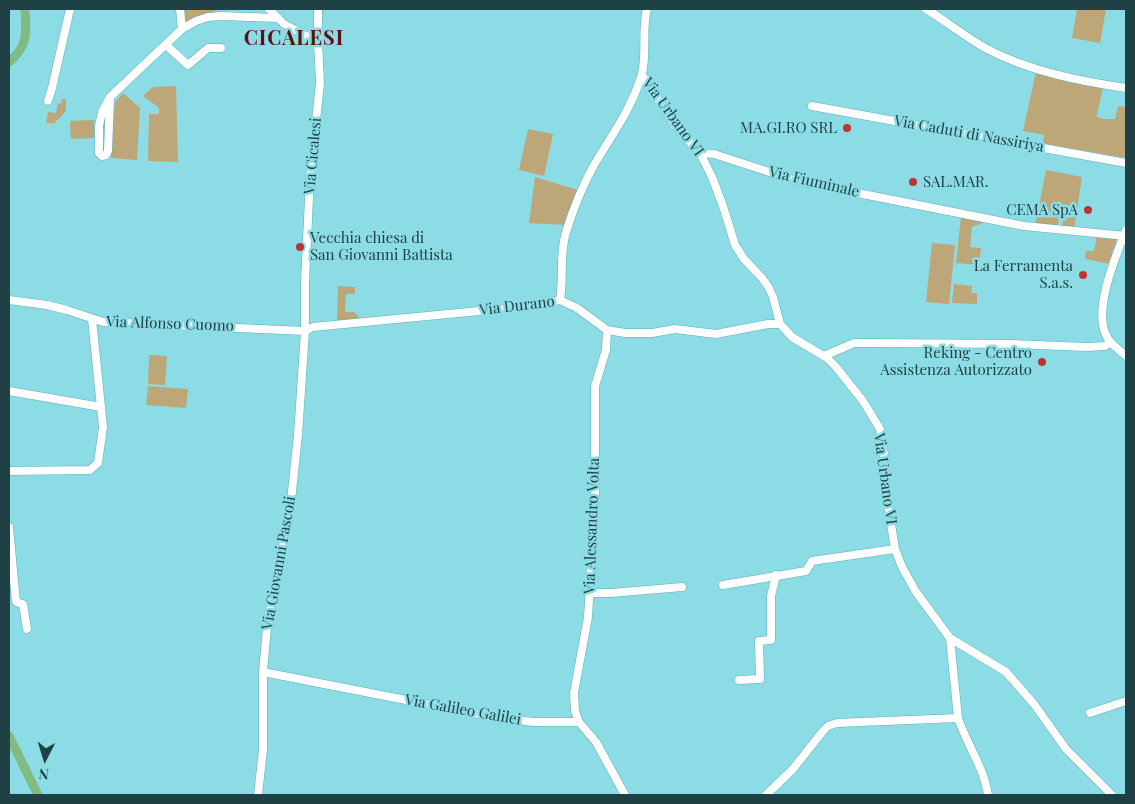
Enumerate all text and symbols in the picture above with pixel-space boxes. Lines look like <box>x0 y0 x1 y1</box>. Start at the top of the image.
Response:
district label: CICALESI <box>243 27 345 51</box>
street label: Via Urbano VI <box>639 74 707 160</box>
street label: Via Caduti di Nassiriya <box>893 112 1045 156</box>
street label: Via Cicalesi <box>301 117 325 195</box>
place label: MA.GI.RO SRL <box>740 119 837 137</box>
marker: MA.GI.RO SRL <box>841 122 853 134</box>
street label: Via Fiuminale <box>767 163 861 201</box>
place label: SAL.MAR. <box>923 173 988 191</box>
marker: SAL.MAR. <box>907 176 919 188</box>
place label: CEMA SpA <box>1006 201 1078 219</box>
marker: CEMA SpA <box>1082 204 1094 216</box>
place label: Vecchia chiesa di San Giovanni Battista <box>310 229 453 264</box>
marker: Vecchia chiesa di San Giovanni Battista <box>294 241 306 253</box>
place label: La Ferramenta S.a.s. <box>974 257 1073 292</box>
marker: La Ferramenta S.a.s. <box>1077 269 1089 281</box>
street label: Via Durano <box>478 292 556 320</box>
street label: Via Alfonso Cuomo <box>106 313 234 335</box>
place label: Reking - Centro Assistenza Autorizzato <box>880 344 1032 379</box>
marker: Reking - Centro Assistenza Autorizzato <box>1036 356 1048 368</box>
street label: Via Urbano VI <box>870 432 900 526</box>
street label: Via Alessandro Volta <box>581 458 603 594</box>
street label: Via Giovanni Pascoli <box>258 495 300 631</box>
street label: Via Galileo Galilei <box>403 691 523 729</box>
north arrow <box>20 734 70 784</box>
text: N <box>38 765 50 784</box>

